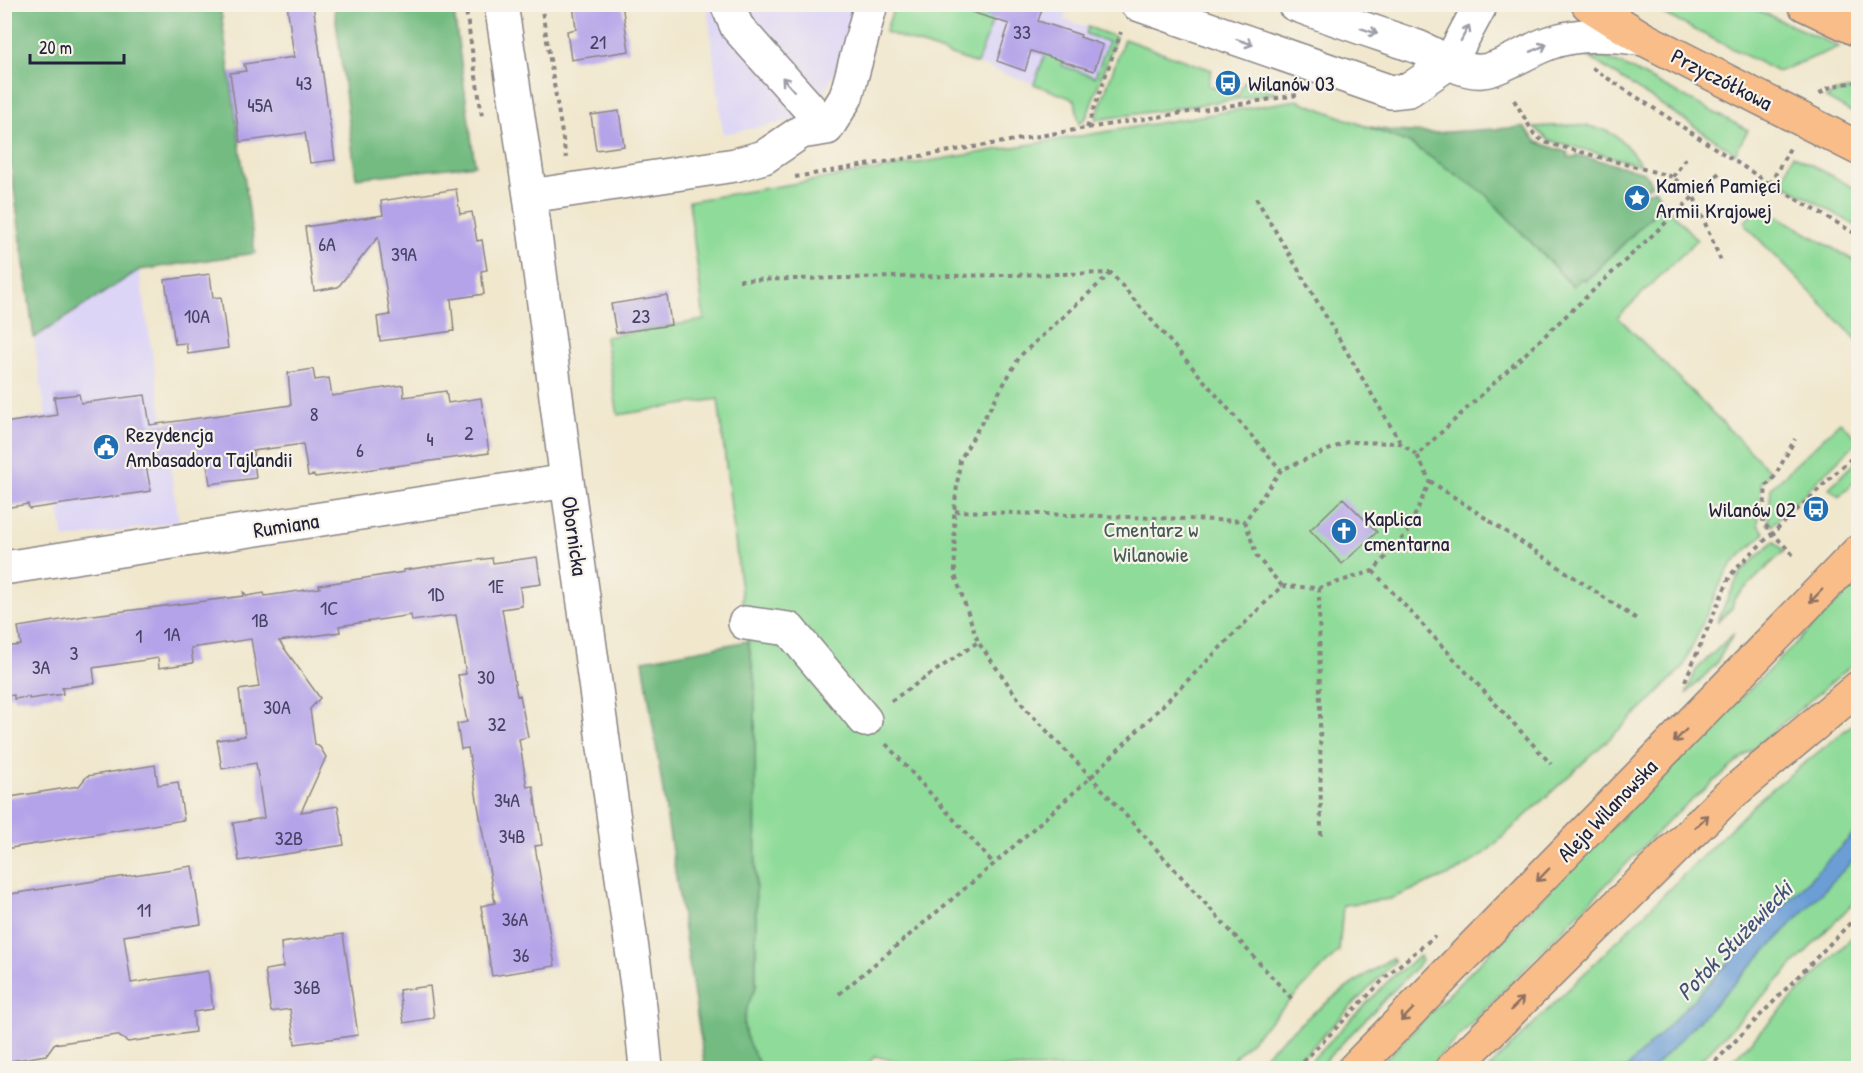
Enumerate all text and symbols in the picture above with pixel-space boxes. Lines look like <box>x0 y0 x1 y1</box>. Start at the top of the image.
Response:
house number: 33 <box>1013 18 1031 45</box>
one-way arrow <box>1459 25 1471 42</box>
one-way arrow <box>1359 26 1378 37</box>
scale bar <box>30 27 124 65</box>
house number: 21 <box>590 28 606 55</box>
text: 20 m <box>39 35 72 60</box>
one-way arrow <box>1235 38 1254 49</box>
one-way arrow <box>1529 41 1547 53</box>
street label: Przyczółkowa <box>1666 41 1778 117</box>
bus stop icon: Wilanów 03 <box>1213 68 1243 98</box>
place label: Wilanów 03 <box>1248 68 1335 98</box>
house number: 43 <box>296 69 312 96</box>
one-way arrow <box>781 77 795 92</box>
house number: 45A <box>247 91 273 118</box>
place label: Kamień Pamięci Armii Krajowej <box>1656 170 1781 225</box>
place icon: Kamień Pamięci Armii Krajowej <box>1622 183 1652 213</box>
house number: 6A <box>318 230 336 257</box>
house number: 39A <box>391 240 417 267</box>
house number: 10A <box>184 302 210 329</box>
house number: 23 <box>632 302 650 329</box>
house number: 8 <box>310 400 318 427</box>
place label: Rezydencja Ambasadora Tajlandii <box>126 419 293 474</box>
house number: 2 <box>464 419 474 446</box>
house number: 4 <box>426 425 434 452</box>
public building icon: Rezydencja Ambasadora Tajlandii <box>91 432 121 462</box>
house number: 6 <box>356 436 364 463</box>
street label: Obornicka <box>555 494 595 578</box>
place label: Wilanów 02 <box>1709 494 1797 524</box>
bus stop icon: Wilanów 02 <box>1801 494 1831 524</box>
place label: Kaplica cmentarna <box>1364 503 1450 558</box>
street label: Rumiana <box>251 505 321 545</box>
park label: Cmentarz w Wilanowie <box>1103 514 1199 569</box>
church icon: Kaplica cmentarna <box>1329 516 1359 546</box>
house number: 1E <box>488 572 504 599</box>
house number: 1D <box>428 580 445 607</box>
one-way arrow <box>1808 589 1823 604</box>
house number: 1C <box>320 594 338 621</box>
house number: 1B <box>251 606 269 633</box>
house number: 1A <box>163 620 181 647</box>
house number: 1 <box>135 622 143 649</box>
house number: 3 <box>70 639 79 666</box>
house number: 3A <box>32 653 51 680</box>
house number: 30 <box>477 663 495 690</box>
house number: 30A <box>263 693 291 720</box>
house number: 32 <box>488 710 507 737</box>
one-way arrow <box>1672 728 1687 743</box>
street label: Aleja Wilanowska <box>1550 752 1664 868</box>
house number: 34A <box>494 786 520 813</box>
one-way arrow <box>1694 814 1709 829</box>
house number: 34B <box>499 822 525 849</box>
house number: 32B <box>275 824 303 851</box>
one-way arrow <box>1536 868 1551 883</box>
water label: Potok Służewiecki <box>1669 871 1801 1007</box>
house number: 11 <box>137 896 151 923</box>
house number: 36A <box>502 905 529 932</box>
house number: 36 <box>513 941 529 968</box>
house number: 36B <box>293 973 321 1000</box>
one-way arrow <box>1509 996 1524 1011</box>
one-way arrow <box>1400 1007 1415 1022</box>

